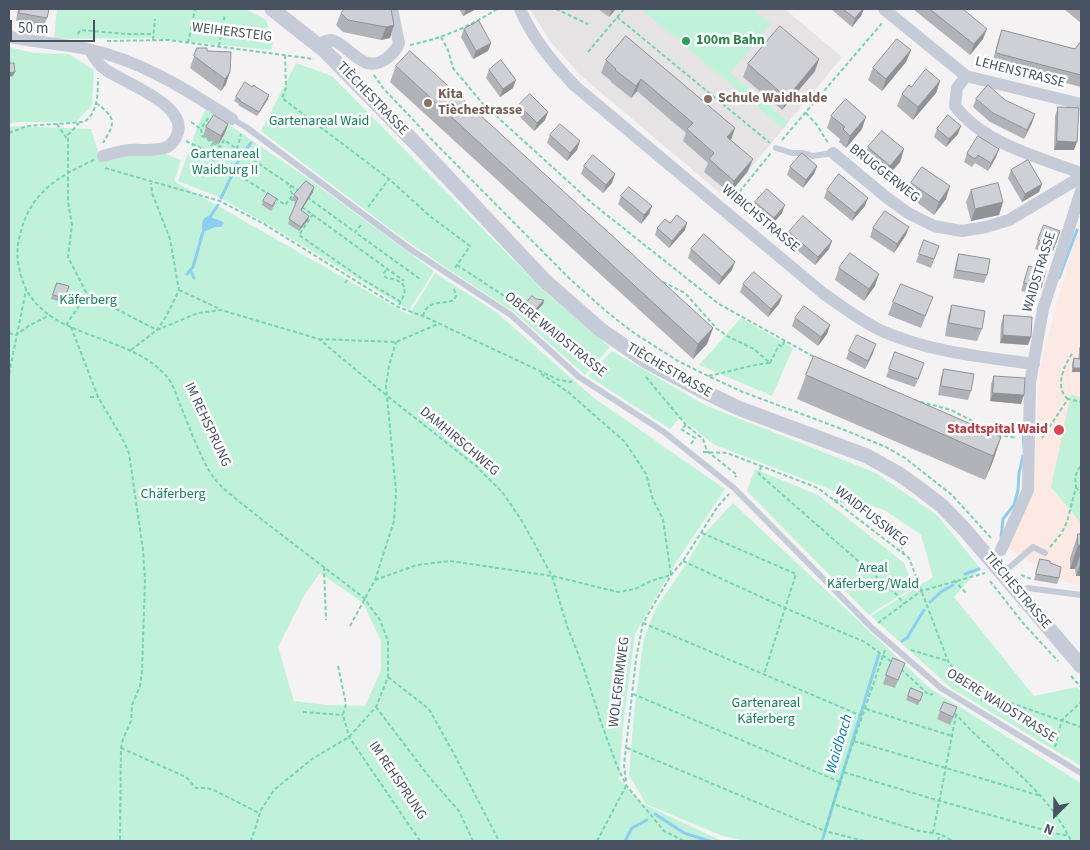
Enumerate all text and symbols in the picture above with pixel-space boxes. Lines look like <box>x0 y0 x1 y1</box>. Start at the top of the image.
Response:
scale bar <box>12 10 98 42</box>
text: 50 m <box>18 18 48 39</box>
street label: WEIHERSTEIG <box>191 20 273 46</box>
place label: 100m Bahn <box>696 33 765 49</box>
marker: 100m Bahn <box>680 35 692 47</box>
street label: LEHENSTRASSE <box>973 54 1067 92</box>
street label: TIÈCHESTRASSE <box>333 59 411 139</box>
place label: Kita Tièchestrasse <box>438 87 522 120</box>
place label: Schule Waidhalde <box>718 91 827 107</box>
marker: Schule Waidhalde <box>702 93 714 105</box>
marker: Kita Tièchestrasse <box>422 97 434 109</box>
park label: Gartenareal Waid <box>269 114 369 130</box>
street label: BRUGGERWEG <box>845 141 923 207</box>
park label: Gartenareal Waidburg II <box>191 147 259 180</box>
street label: WIBICHSTRASSE <box>718 182 802 256</box>
street label: WAIDSTRASSE <box>1020 230 1060 314</box>
street label: OBERE WAIDSTRASSE <box>501 289 609 381</box>
park label: Käferberg <box>59 293 117 309</box>
street label: TIÈCHESTRASSE <box>623 340 715 402</box>
street label: IM REHSPRUNG <box>180 380 234 470</box>
street label: DAMHIRSCHWEG <box>416 404 502 480</box>
place label: Stadtspital Waid <box>947 422 1048 438</box>
marker: Stadtspital Waid <box>1052 423 1066 437</box>
street label: WAIDFUSSWEG <box>831 483 911 551</box>
park label: Chäferberg <box>141 487 205 503</box>
street label: TIÈCHESTRASSE <box>980 549 1054 633</box>
park label: Areal Käferberg/Wald <box>827 561 919 594</box>
street label: WOLFGRIMWEG <box>606 636 634 728</box>
street label: OBERE WAIDSTRASSE <box>943 665 1059 747</box>
park label: Gartenareal Käferberg <box>732 696 800 729</box>
water label: Waidbach <box>822 712 858 776</box>
street label: IM REHSPRUNG <box>365 738 429 824</box>
north arrow <box>1030 790 1080 840</box>
text: N <box>1041 818 1057 840</box>

